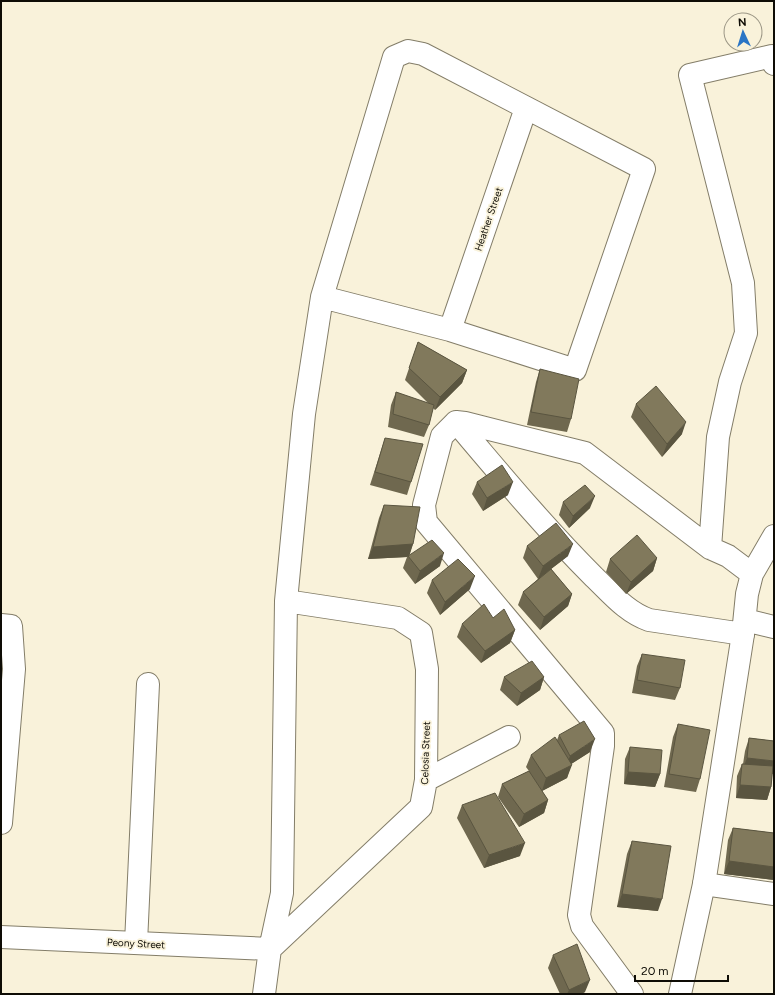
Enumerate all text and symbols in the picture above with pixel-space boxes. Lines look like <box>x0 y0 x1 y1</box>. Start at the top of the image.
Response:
north arrow <box>723 12 763 52</box>
text: N <box>738 16 747 29</box>
street label: Heather Street <box>471 185 506 253</box>
street label: Celosia Street <box>418 721 433 785</box>
street label: Peony Street <box>107 935 166 952</box>
scale bar <box>635 957 728 983</box>
text: 20 m <box>641 964 669 978</box>

